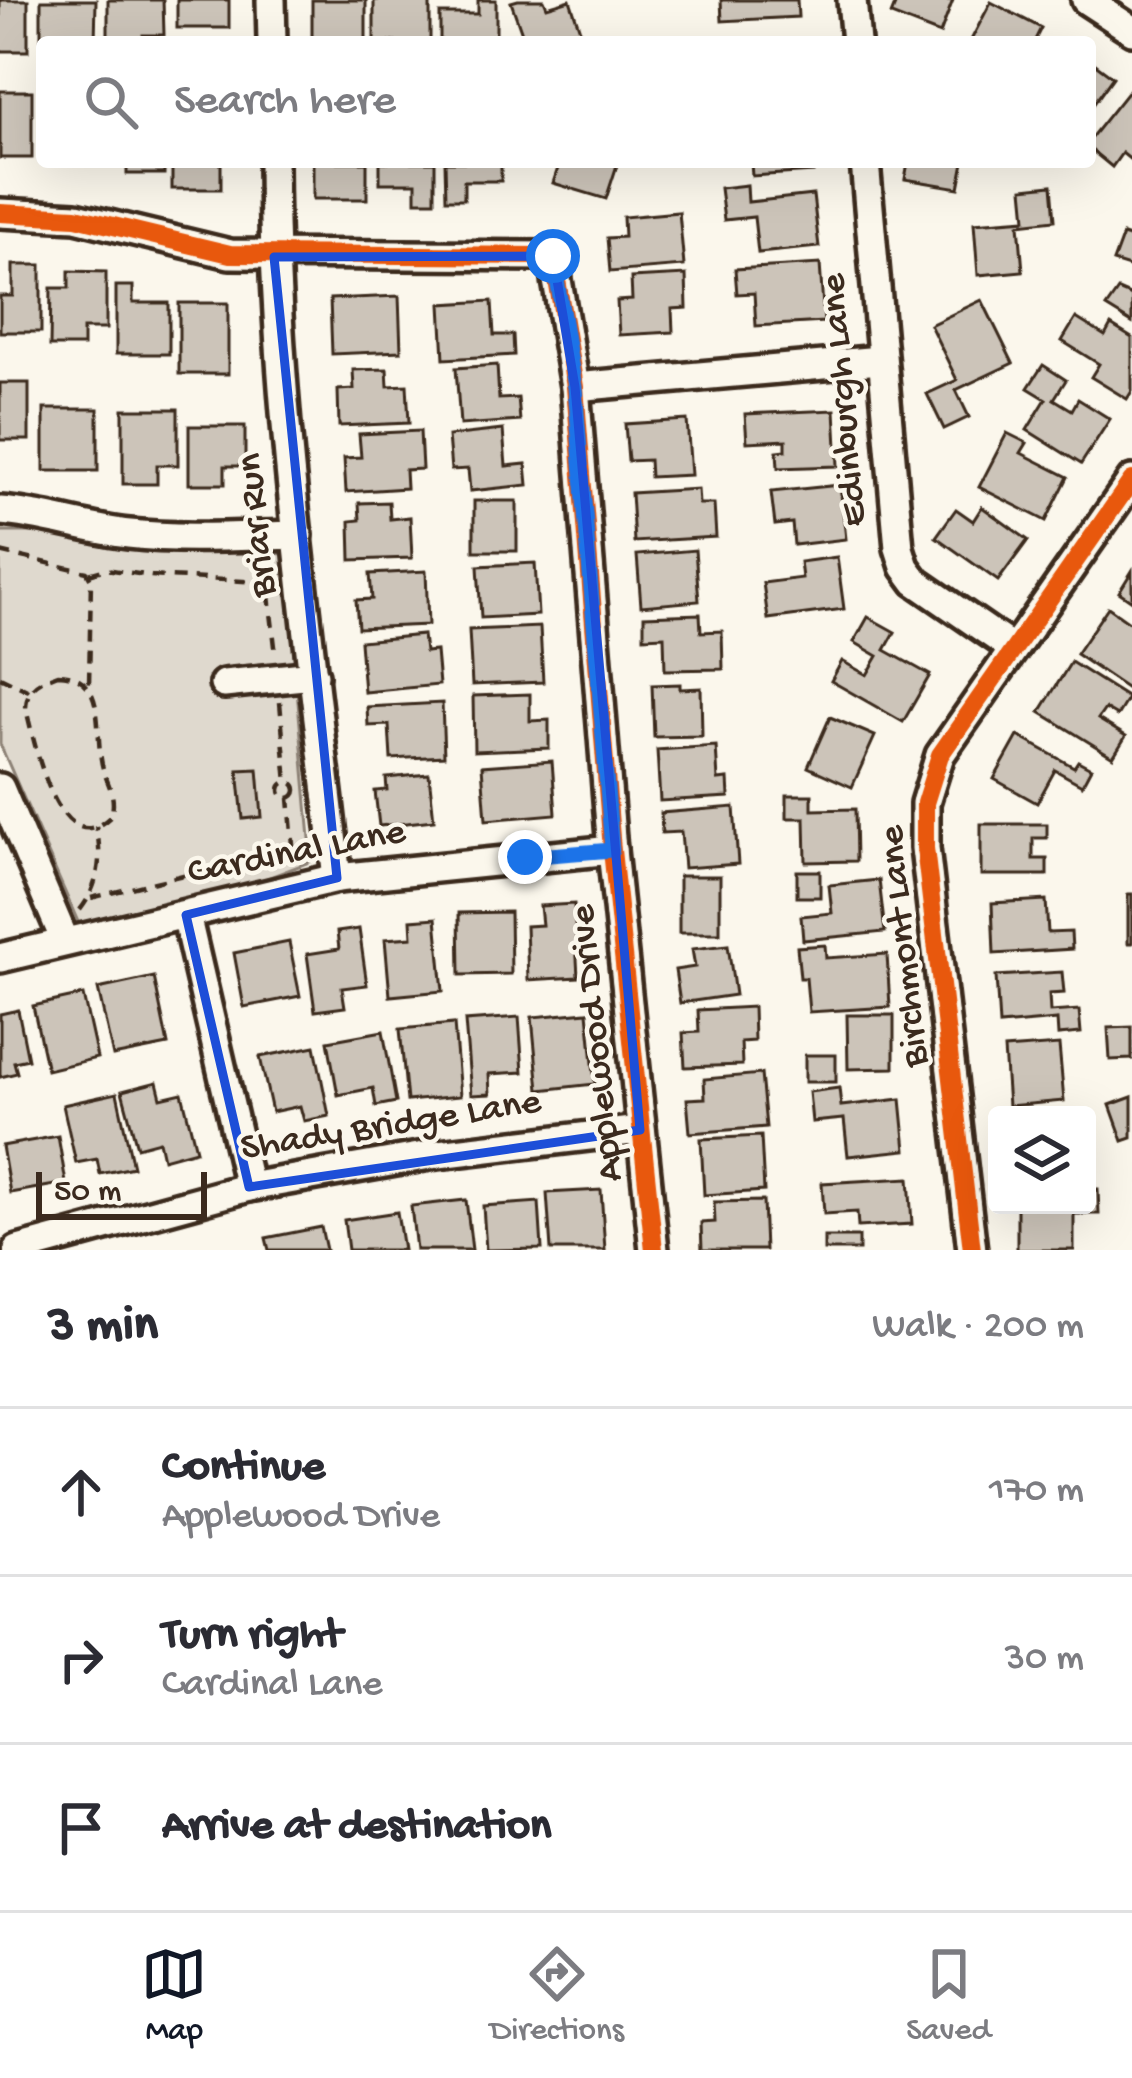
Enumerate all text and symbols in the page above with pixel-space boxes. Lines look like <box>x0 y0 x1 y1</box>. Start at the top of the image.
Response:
search box <box>36 36 1096 168</box>
icon: search <box>78 69 144 135</box>
text: Search here <box>174 76 396 129</box>
route start <box>526 229 580 283</box>
street label: Edinburgh Lane <box>812 271 880 528</box>
street label: Briar Run <box>229 450 290 600</box>
street label: Cardinal Lane <box>184 810 410 898</box>
street label: Birchmont Lane <box>870 822 942 1070</box>
route end <box>498 830 552 884</box>
street label: Applewood Drive <box>562 902 636 1184</box>
street label: Shady Bridge Lane <box>238 1080 545 1173</box>
map controls <box>988 1106 1096 1214</box>
button: layers <box>988 1106 1096 1214</box>
scale bar <box>36 1166 207 1219</box>
text: 50 m <box>54 1174 121 1212</box>
text: 3 min <box>48 1298 158 1358</box>
text: Walk · 200 m <box>872 1305 1084 1351</box>
text: Continue <box>162 1442 325 1495</box>
icon: ahead <box>48 1459 114 1525</box>
text: 170 m <box>989 1469 1084 1515</box>
text: Applewood Drive <box>162 1495 440 1541</box>
text: Turn right <box>162 1610 342 1663</box>
icon: right <box>48 1627 114 1693</box>
text: 30 m <box>1005 1637 1084 1683</box>
text: Cardinal Lane <box>162 1663 383 1709</box>
icon: arrive <box>48 1795 114 1861</box>
text: Arrive at destination <box>162 1801 551 1854</box>
tab: Map <box>141 1941 207 2051</box>
tab: Directions <box>490 1941 624 2051</box>
tab: Saved <box>906 1941 991 2051</box>

